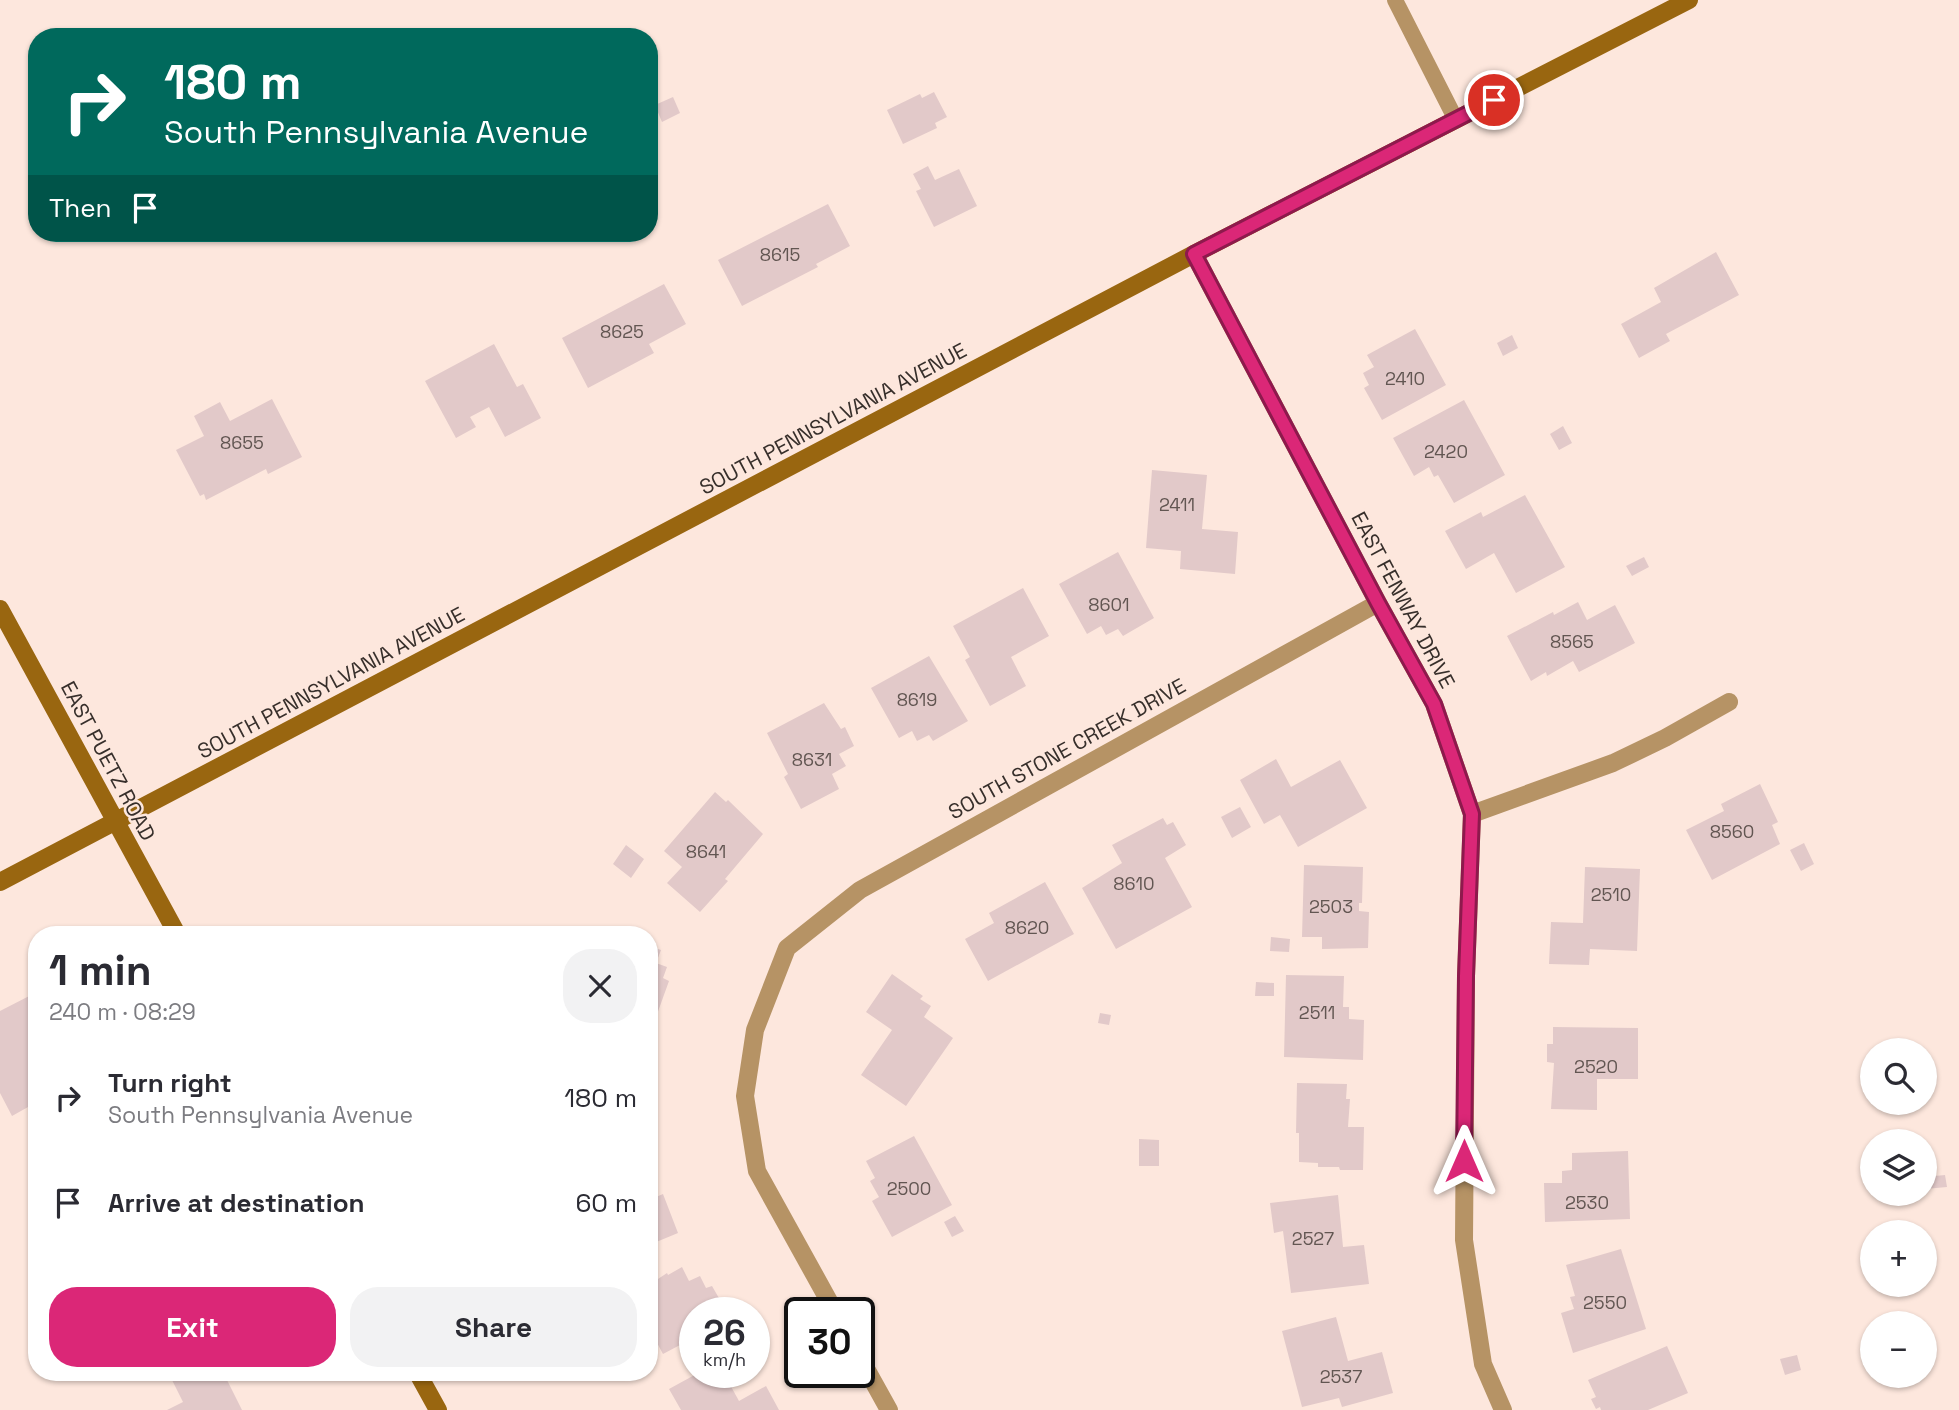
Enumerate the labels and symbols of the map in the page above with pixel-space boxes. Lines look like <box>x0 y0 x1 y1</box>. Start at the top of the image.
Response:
pin <box>1464 70 1524 130</box>
house number: 8615 <box>760 243 800 266</box>
house number: 8625 <box>600 320 644 343</box>
street label: SOUTH PENNSYLVANIA AVENUE <box>695 337 971 501</box>
house number: 2410 <box>1385 367 1425 390</box>
house number: 8655 <box>220 431 264 454</box>
house number: 2420 <box>1424 440 1468 463</box>
house number: 2411 <box>1159 493 1195 516</box>
street label: EAST FENWAY DRIVE <box>1345 507 1461 693</box>
house number: 8601 <box>1088 593 1130 616</box>
street label: SOUTH PENNSYLVANIA AVENUE <box>193 601 469 765</box>
house number: 8565 <box>1550 630 1594 653</box>
street label: SOUTH STONE CREEK DRIVE <box>943 672 1190 825</box>
street label: EAST PUETZ ROAD <box>55 676 162 845</box>
house number: 8619 <box>897 688 937 711</box>
house number: 8631 <box>792 748 832 771</box>
house number: 8560 <box>1710 820 1754 843</box>
house number: 8641 <box>686 840 726 863</box>
house number: 8610 <box>1113 872 1155 895</box>
house number: 2510 <box>1591 883 1631 906</box>
house number: 2503 <box>1309 895 1353 918</box>
house number: 8620 <box>1005 916 1049 939</box>
house number: 2511 <box>1299 1001 1335 1024</box>
house number: 2520 <box>1574 1055 1618 1078</box>
position arrow <box>1427 1124 1501 1198</box>
house number: 2500 <box>887 1177 931 1200</box>
house number: 2530 <box>1565 1191 1609 1214</box>
house number: 2527 <box>1292 1227 1334 1250</box>
house number: 2550 <box>1583 1291 1627 1314</box>
speed limit sign: 30 <box>784 1297 875 1388</box>
house number: 2537 <box>1320 1365 1362 1388</box>

